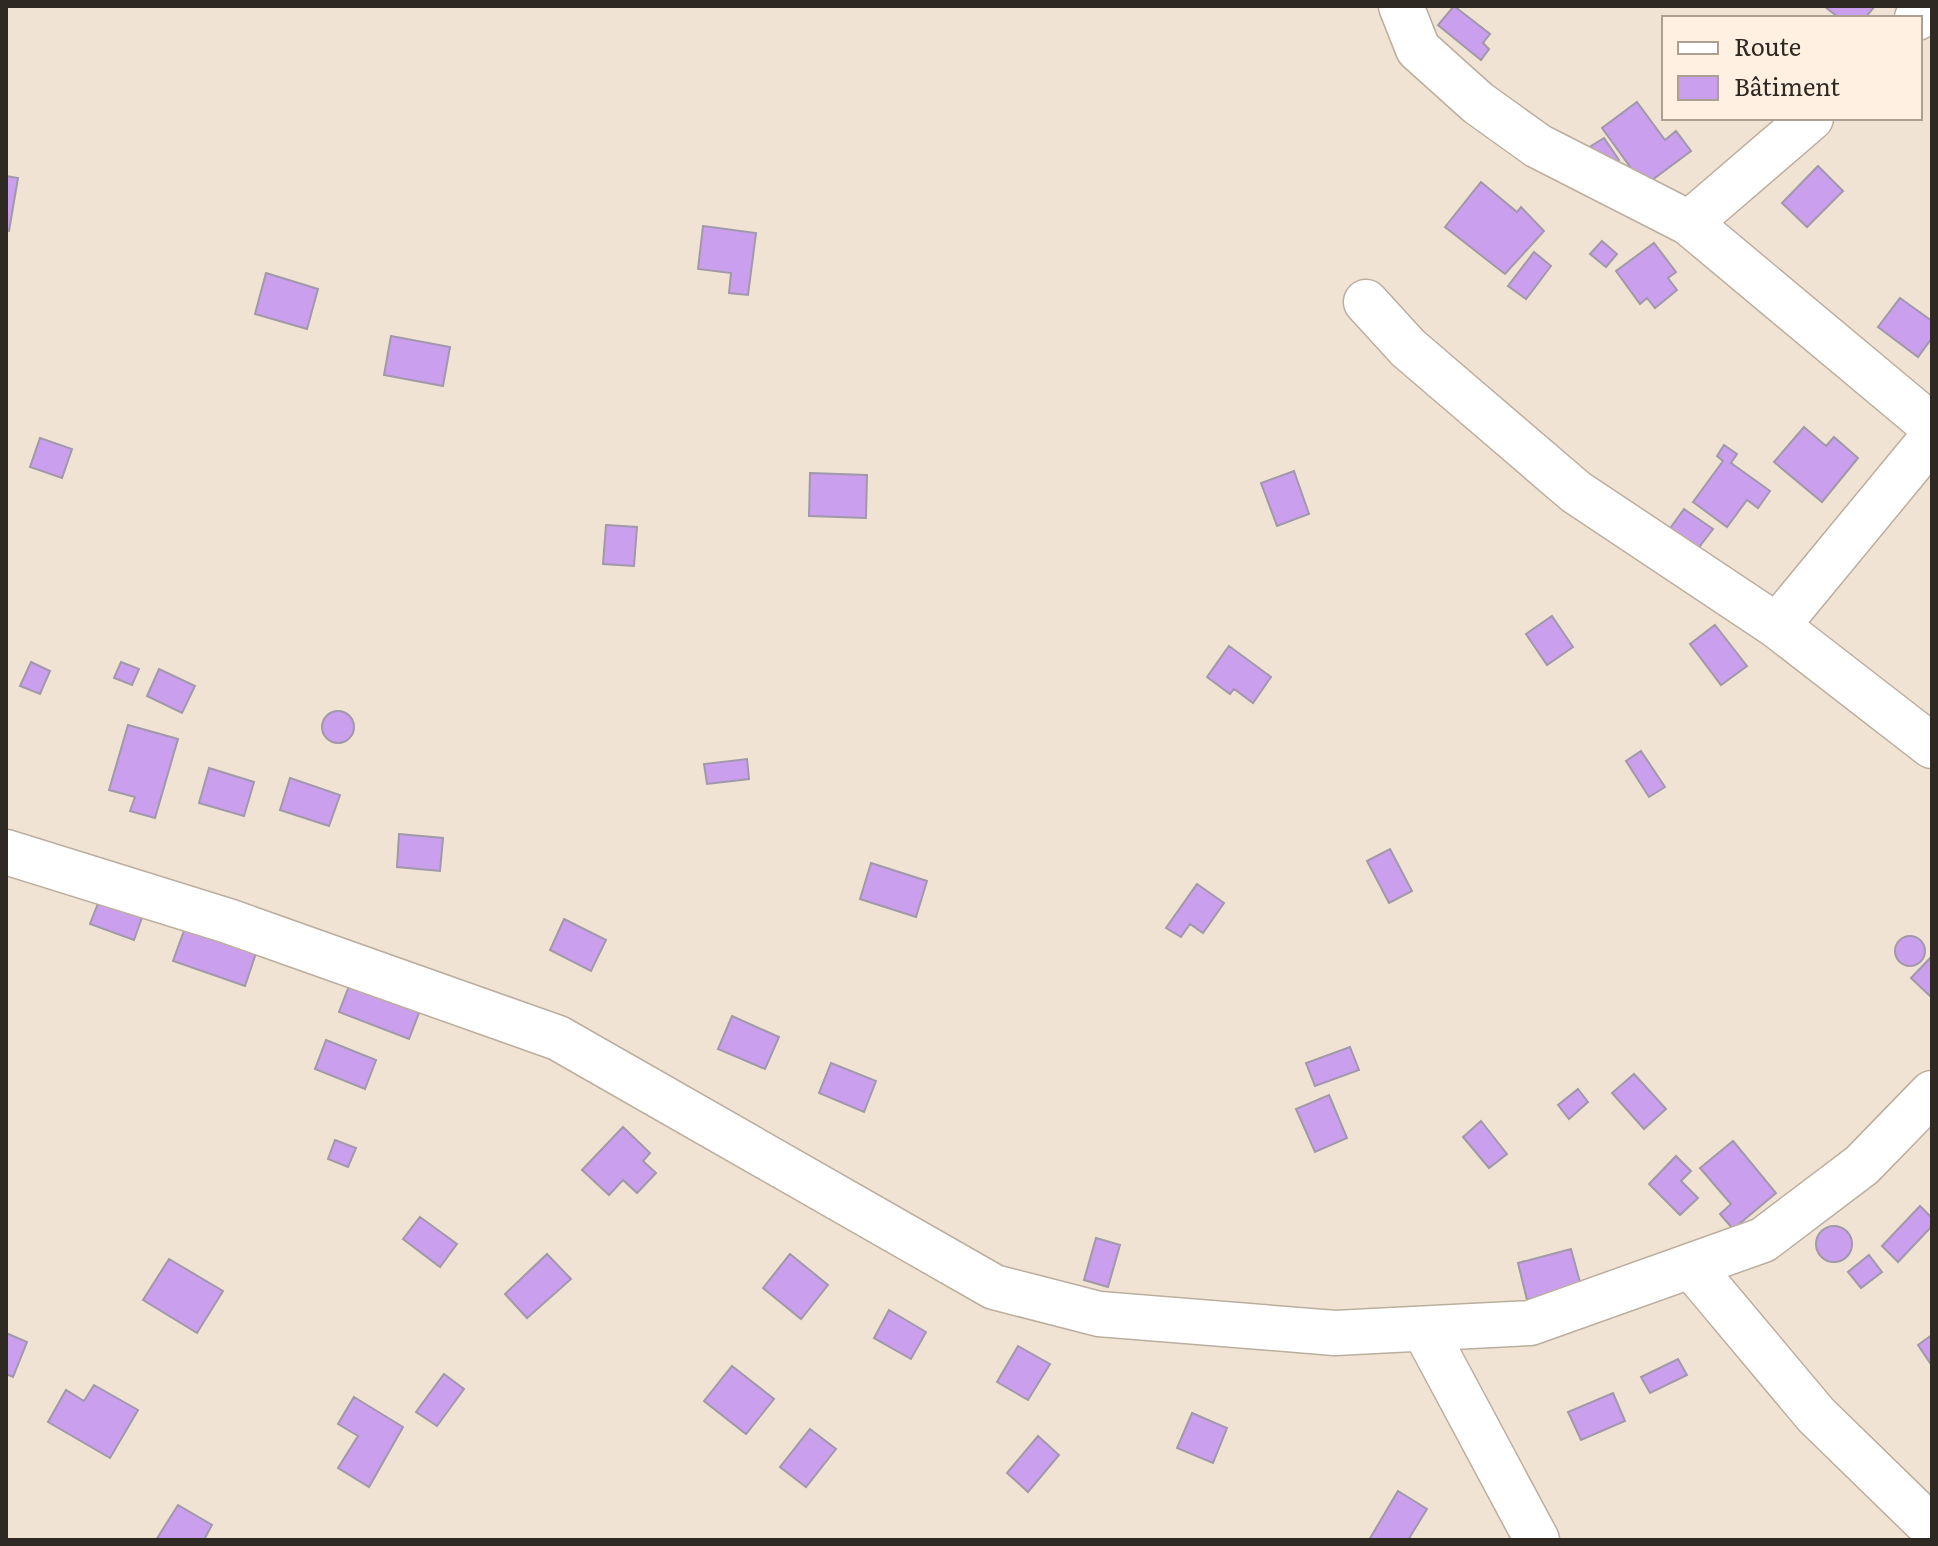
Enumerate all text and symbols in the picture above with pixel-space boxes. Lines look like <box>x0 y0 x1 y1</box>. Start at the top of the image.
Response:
legend <box>1662 16 1922 120</box>
text: Route <box>1734 28 1801 63</box>
text: Bâtiment <box>1734 68 1840 103</box>

